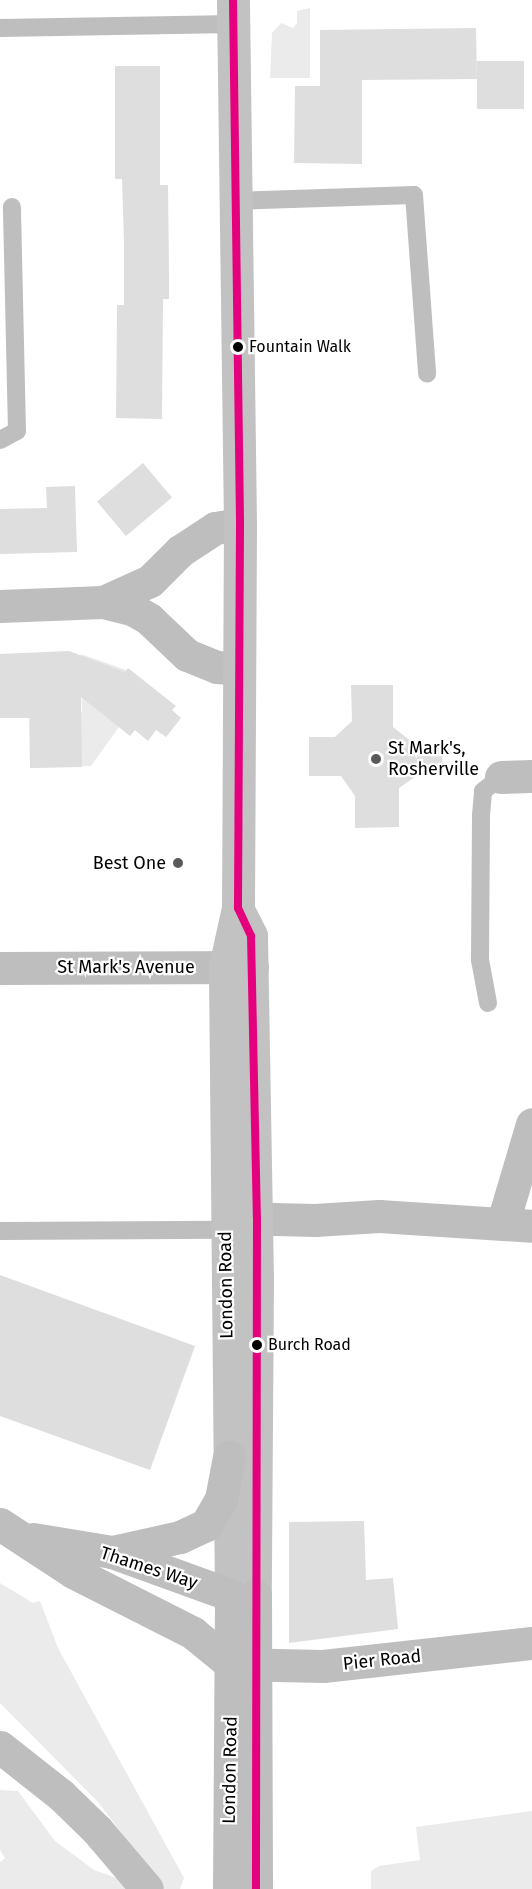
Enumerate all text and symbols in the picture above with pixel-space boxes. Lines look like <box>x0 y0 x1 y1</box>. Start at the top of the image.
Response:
place label: Fountain Walk <box>249 337 351 357</box>
marker: Fountain Walk <box>232 341 244 353</box>
place label: St Mark's, Rosherville <box>388 738 479 780</box>
marker: St Mark's, Rosherville <box>369 752 383 766</box>
place label: Best One <box>93 852 166 874</box>
marker: Best One <box>171 856 185 870</box>
street label: St Mark's Avenue <box>57 956 195 978</box>
street label: London Road <box>214 1231 238 1339</box>
place label: Burch Road <box>268 1335 351 1355</box>
marker: Burch Road <box>251 1339 263 1351</box>
street label: Thames Way <box>98 1542 200 1594</box>
street label: Pier Road <box>342 1645 422 1675</box>
street label: London Road <box>218 1716 242 1824</box>

